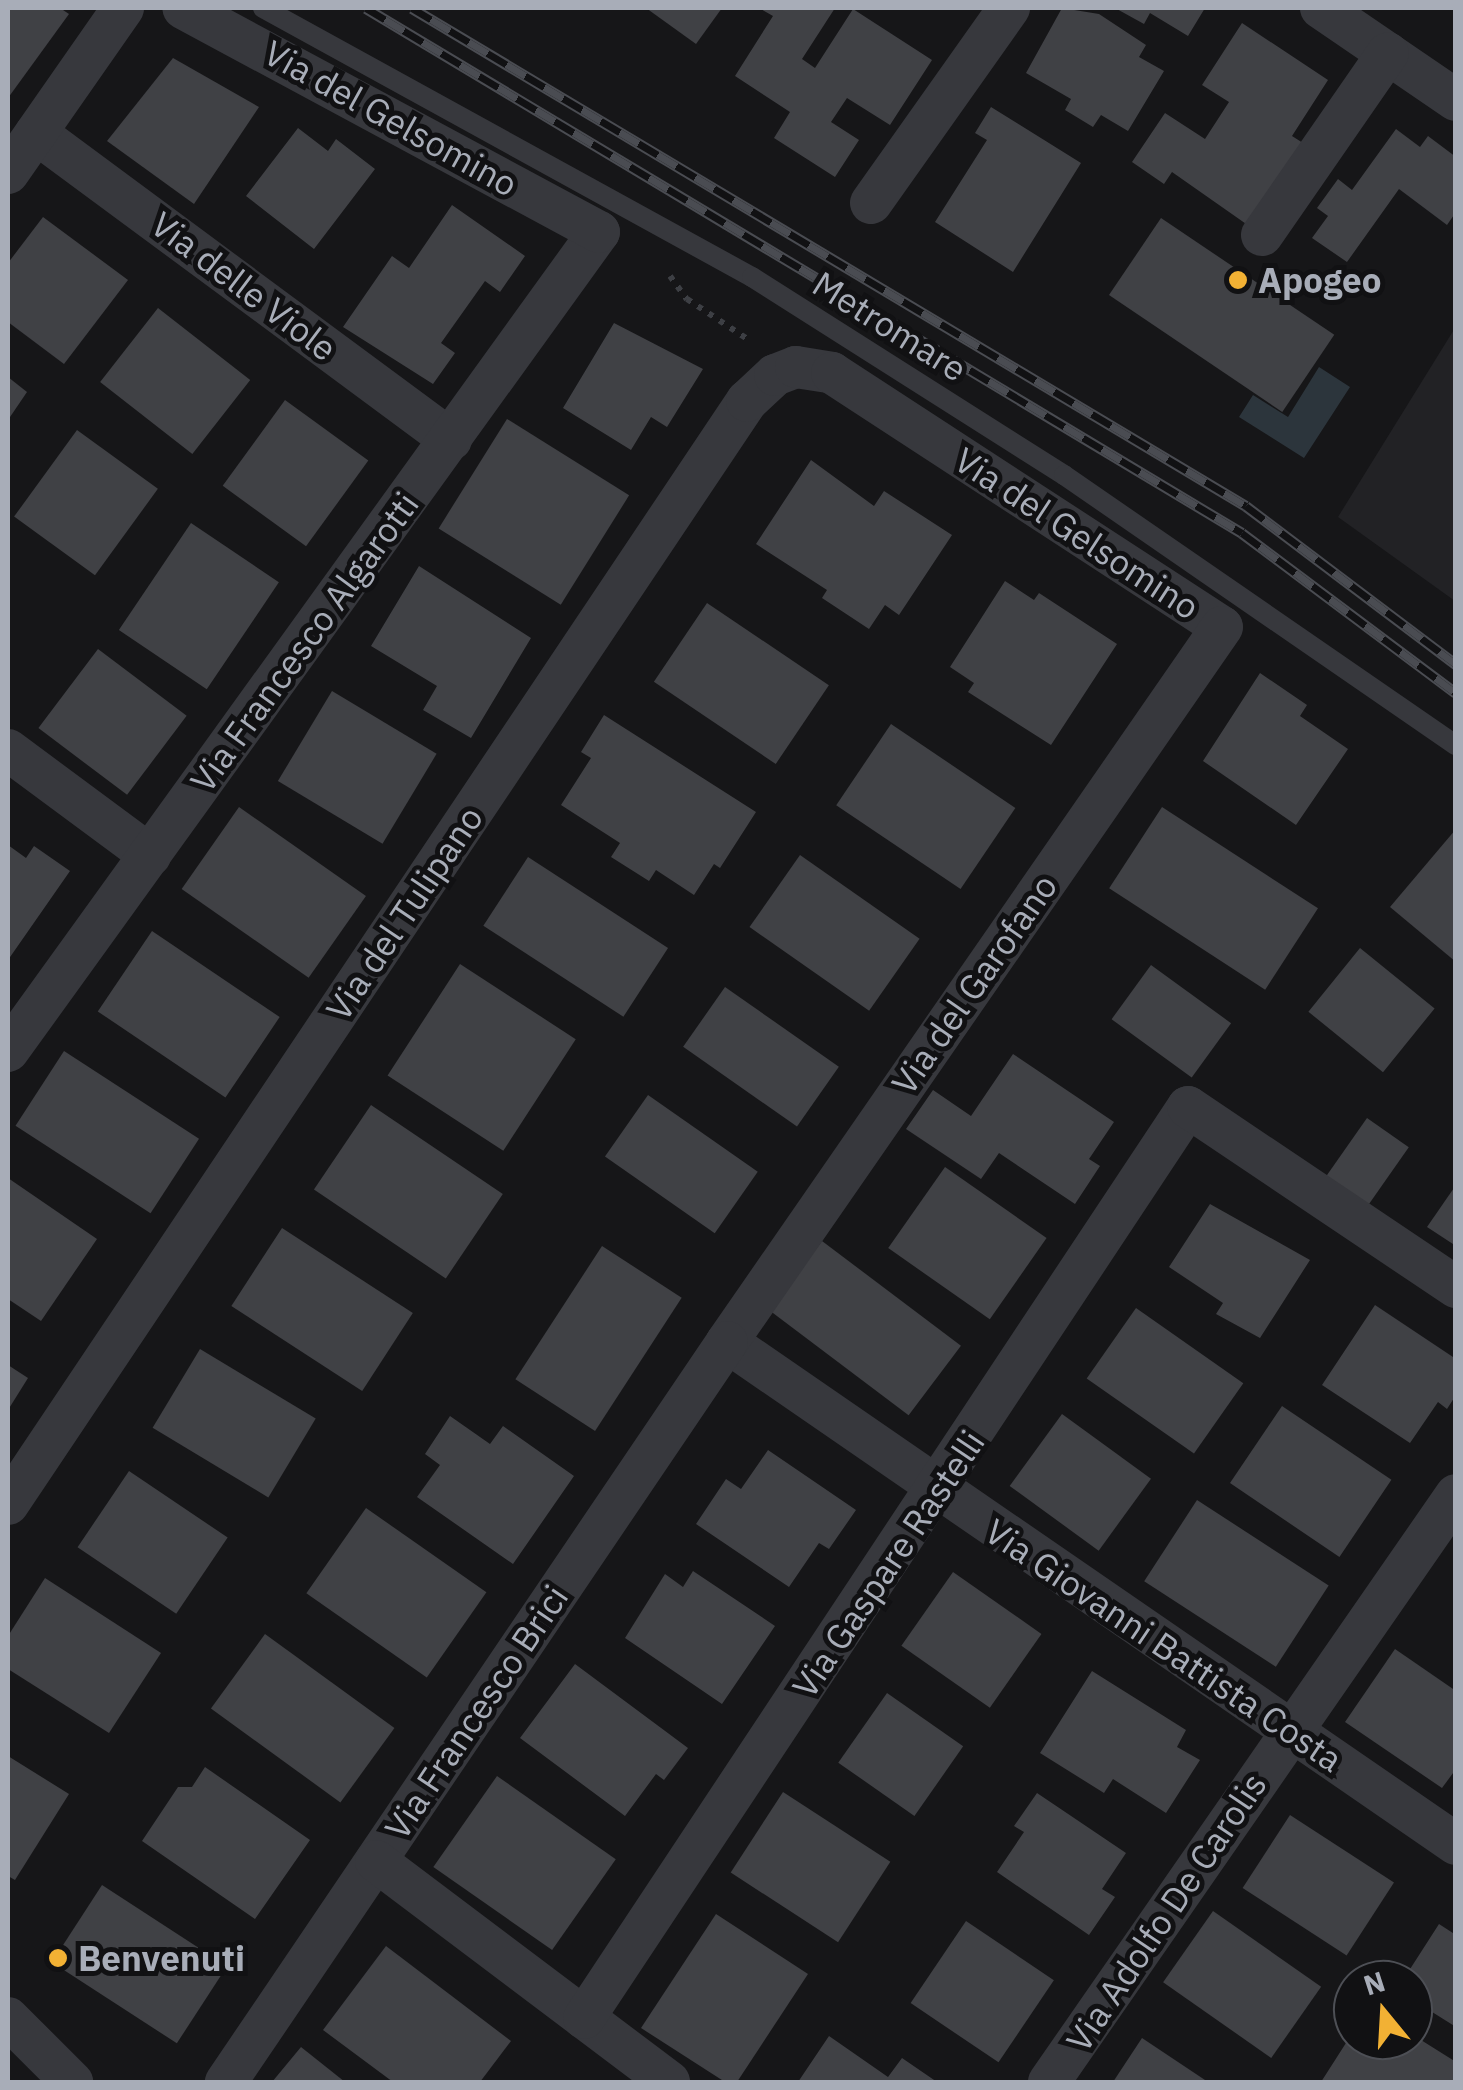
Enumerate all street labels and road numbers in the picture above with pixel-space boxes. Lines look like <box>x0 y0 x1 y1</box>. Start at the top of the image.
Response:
street label: Via del Gelsomino <box>257 31 525 205</box>
street label: Via delle Viole <box>143 203 345 369</box>
street label: Metromare <box>805 262 975 390</box>
street label: Via del Gelsomino <box>947 438 1207 628</box>
street label: Via Francesco Algarotti <box>181 484 427 800</box>
street label: Via del Tulipano <box>317 798 491 1028</box>
street label: Via del Garofano <box>883 866 1065 1102</box>
street label: Via Gaspare Rastelli <box>783 1423 993 1705</box>
street label: Via Giovanni Battista Costa <box>978 1510 1350 1780</box>
street label: Via Francesco Brici <box>376 1577 576 1847</box>
street label: Via Adolfo De Carolis <box>1057 1765 1275 2059</box>

